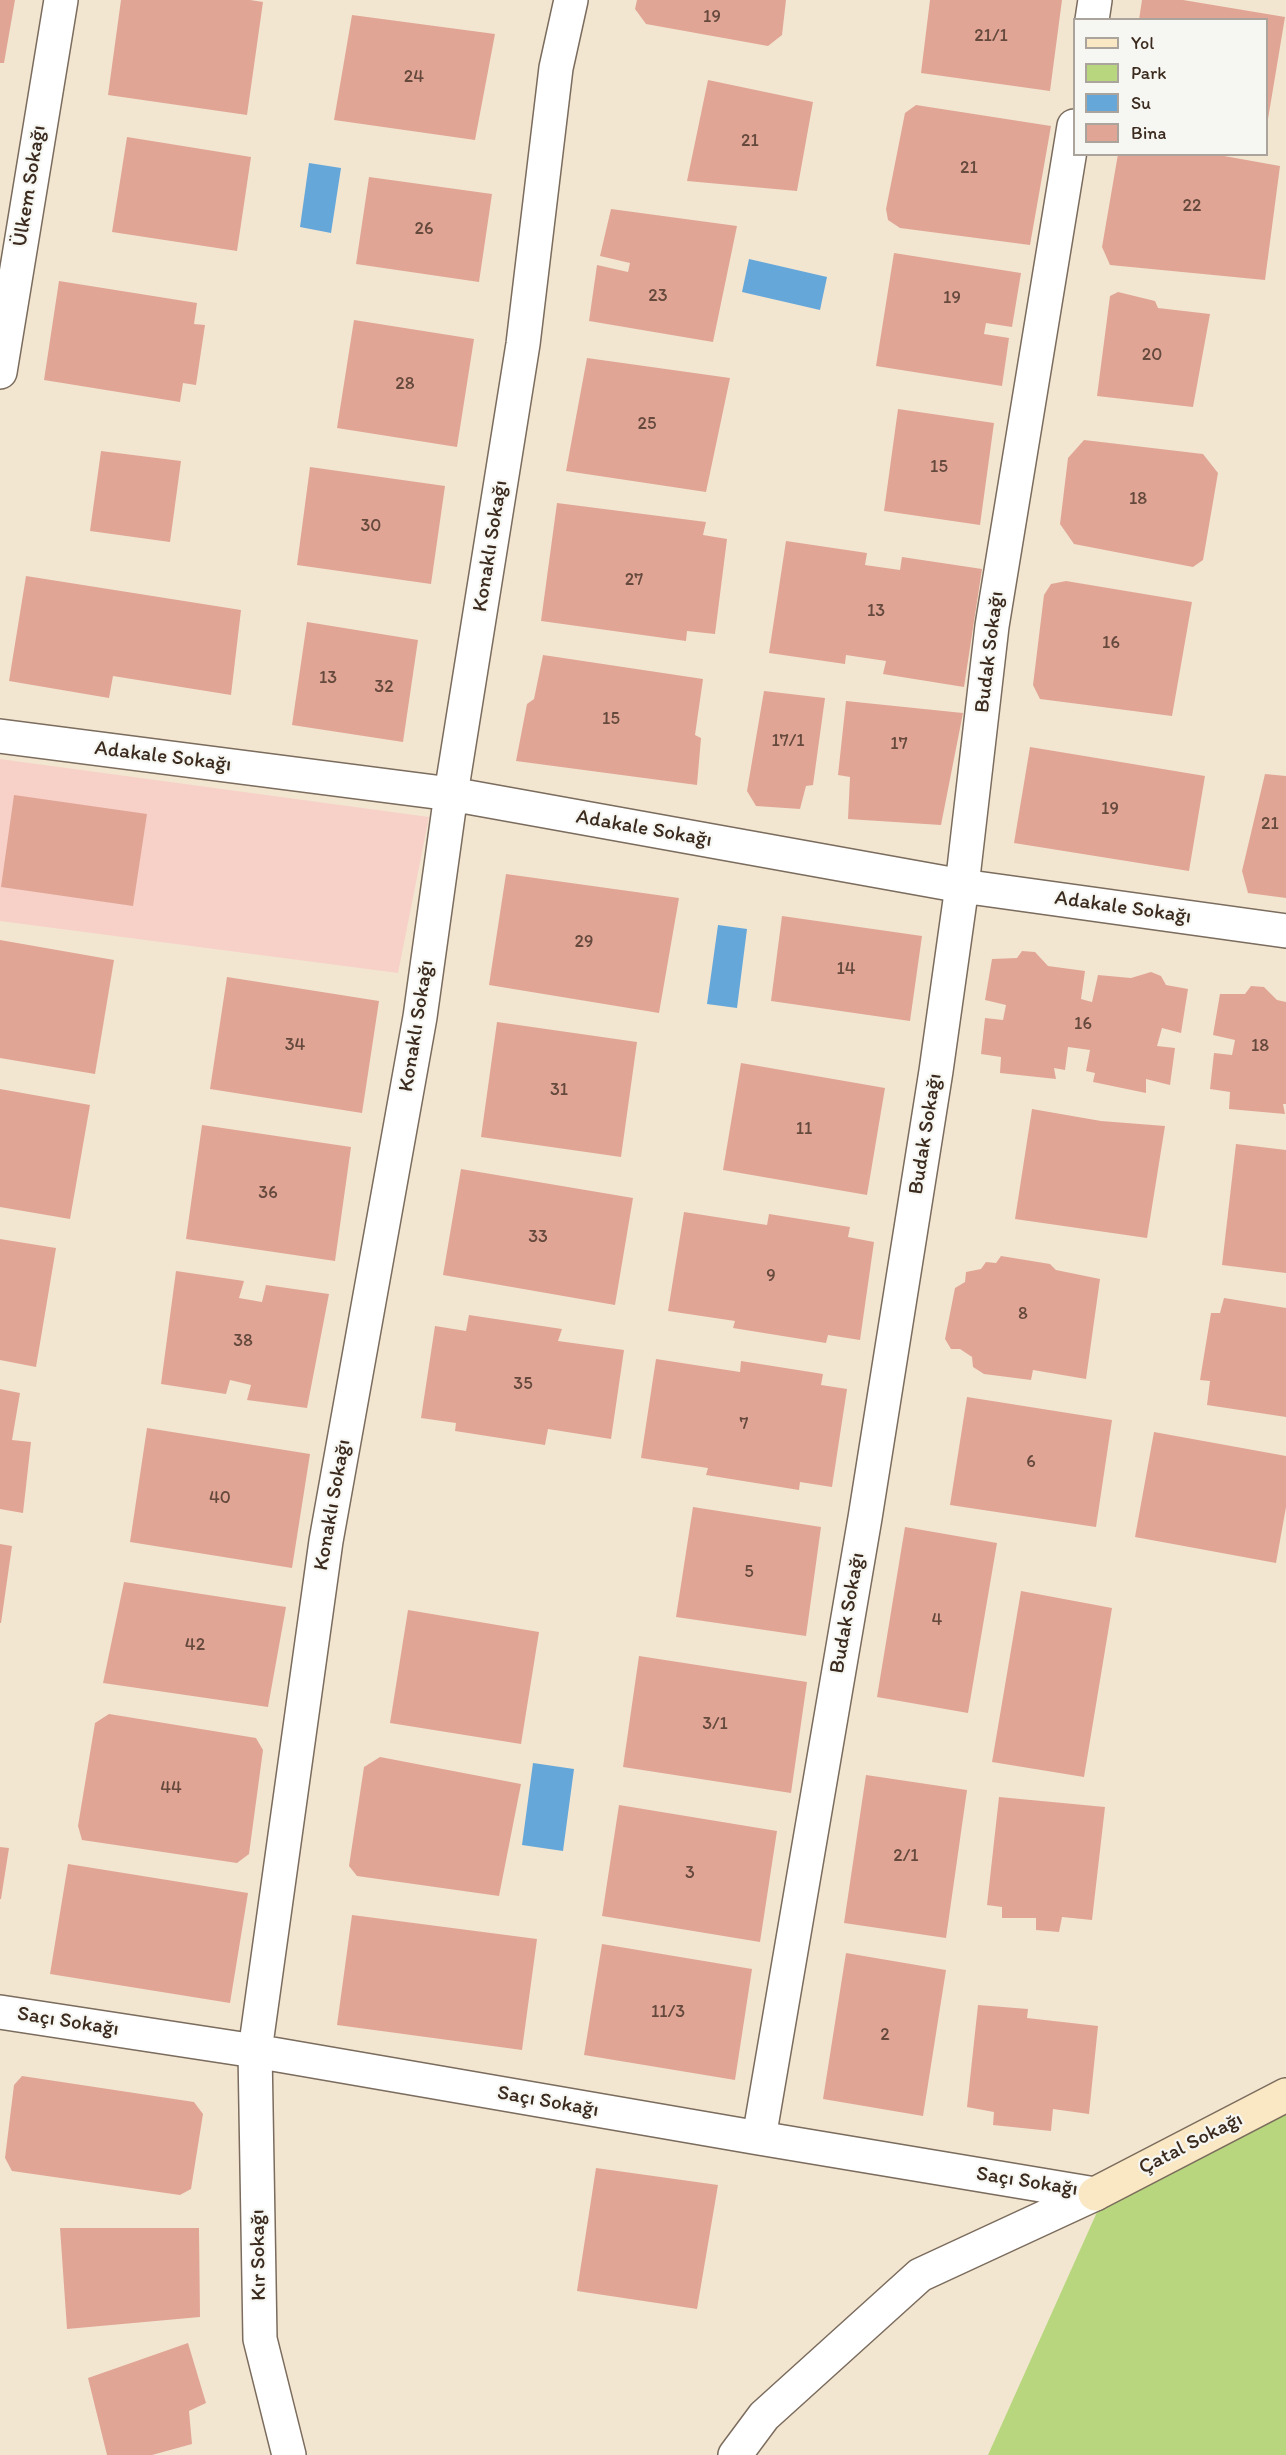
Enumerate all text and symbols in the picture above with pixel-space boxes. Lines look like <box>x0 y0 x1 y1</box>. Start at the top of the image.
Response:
house number: 19 <box>703 6 721 28</box>
legend <box>1073 18 1268 156</box>
house number: 21/1 <box>974 25 1008 47</box>
text: Yol <box>1131 32 1154 54</box>
text: Park <box>1131 62 1166 84</box>
house number: 24 <box>404 66 424 88</box>
text: Su <box>1131 92 1151 114</box>
text: Bina <box>1131 122 1166 144</box>
street label: Ülkem Sokağı <box>8 123 52 249</box>
house number: 21 <box>741 130 759 152</box>
house number: 21 <box>960 157 978 179</box>
house number: 22 <box>1183 195 1201 217</box>
house number: 26 <box>415 218 433 240</box>
house number: 23 <box>648 285 668 307</box>
house number: 19 <box>943 287 961 309</box>
house number: 20 <box>1142 344 1162 366</box>
house number: 28 <box>395 373 415 395</box>
house number: 25 <box>638 413 656 435</box>
house number: 15 <box>930 456 948 478</box>
street label: Konaklı Sokağı <box>468 478 514 614</box>
house number: 18 <box>1129 488 1147 510</box>
house number: 30 <box>361 515 381 537</box>
house number: 27 <box>625 569 643 591</box>
street label: Budak Sokağı <box>970 590 1010 714</box>
house number: 13 <box>867 600 885 622</box>
house number: 16 <box>1102 632 1120 654</box>
house number: 13 <box>319 667 337 689</box>
house number: 32 <box>374 676 394 698</box>
house number: 15 <box>602 708 620 730</box>
house number: 17/1 <box>771 730 805 752</box>
house number: 17 <box>890 733 908 755</box>
street label: Adakale Sokağı <box>93 736 233 778</box>
house number: 19 <box>1101 798 1119 820</box>
street label: Adakale Sokağı <box>574 805 714 853</box>
house number: 21 <box>1261 813 1279 835</box>
street label: Adakale Sokağı <box>1053 886 1193 930</box>
house number: 29 <box>575 931 593 953</box>
street label: Konaklı Sokağı <box>394 958 440 1094</box>
house number: 14 <box>836 958 856 980</box>
house number: 16 <box>1074 1013 1092 1035</box>
house number: 34 <box>285 1034 305 1056</box>
house number: 18 <box>1251 1035 1269 1057</box>
street label: Budak Sokağı <box>904 1072 948 1196</box>
house number: 31 <box>550 1079 568 1101</box>
house number: 11 <box>796 1118 812 1140</box>
house number: 36 <box>258 1182 278 1204</box>
house number: 33 <box>528 1226 548 1248</box>
house number: 9 <box>766 1265 776 1287</box>
house number: 8 <box>1018 1303 1028 1325</box>
house number: 38 <box>233 1330 253 1352</box>
house number: 35 <box>513 1373 533 1395</box>
house number: 7 <box>740 1413 748 1435</box>
street label: Konaklı Sokağı <box>309 1437 357 1573</box>
house number: 6 <box>1026 1451 1036 1473</box>
house number: 40 <box>209 1487 231 1509</box>
street label: Budak Sokağı <box>825 1551 871 1675</box>
house number: 5 <box>744 1561 754 1583</box>
house number: 4 <box>932 1609 942 1631</box>
house number: 42 <box>185 1634 205 1656</box>
house number: 3/1 <box>702 1713 728 1735</box>
house number: 44 <box>160 1777 182 1799</box>
house number: 2/1 <box>893 1845 919 1867</box>
house number: 3 <box>685 1862 695 1884</box>
house number: 11/3 <box>651 2001 685 2023</box>
street label: Saçı Sokağı <box>15 2002 121 2042</box>
house number: 2 <box>880 2024 890 2046</box>
street label: Saçı Sokağı <box>495 2081 601 2123</box>
street label: Çatal Sokağı <box>1135 2107 1247 2181</box>
street label: Saçı Sokağı <box>974 2162 1080 2202</box>
street label: Kır Sokağı <box>246 2209 272 2301</box>

